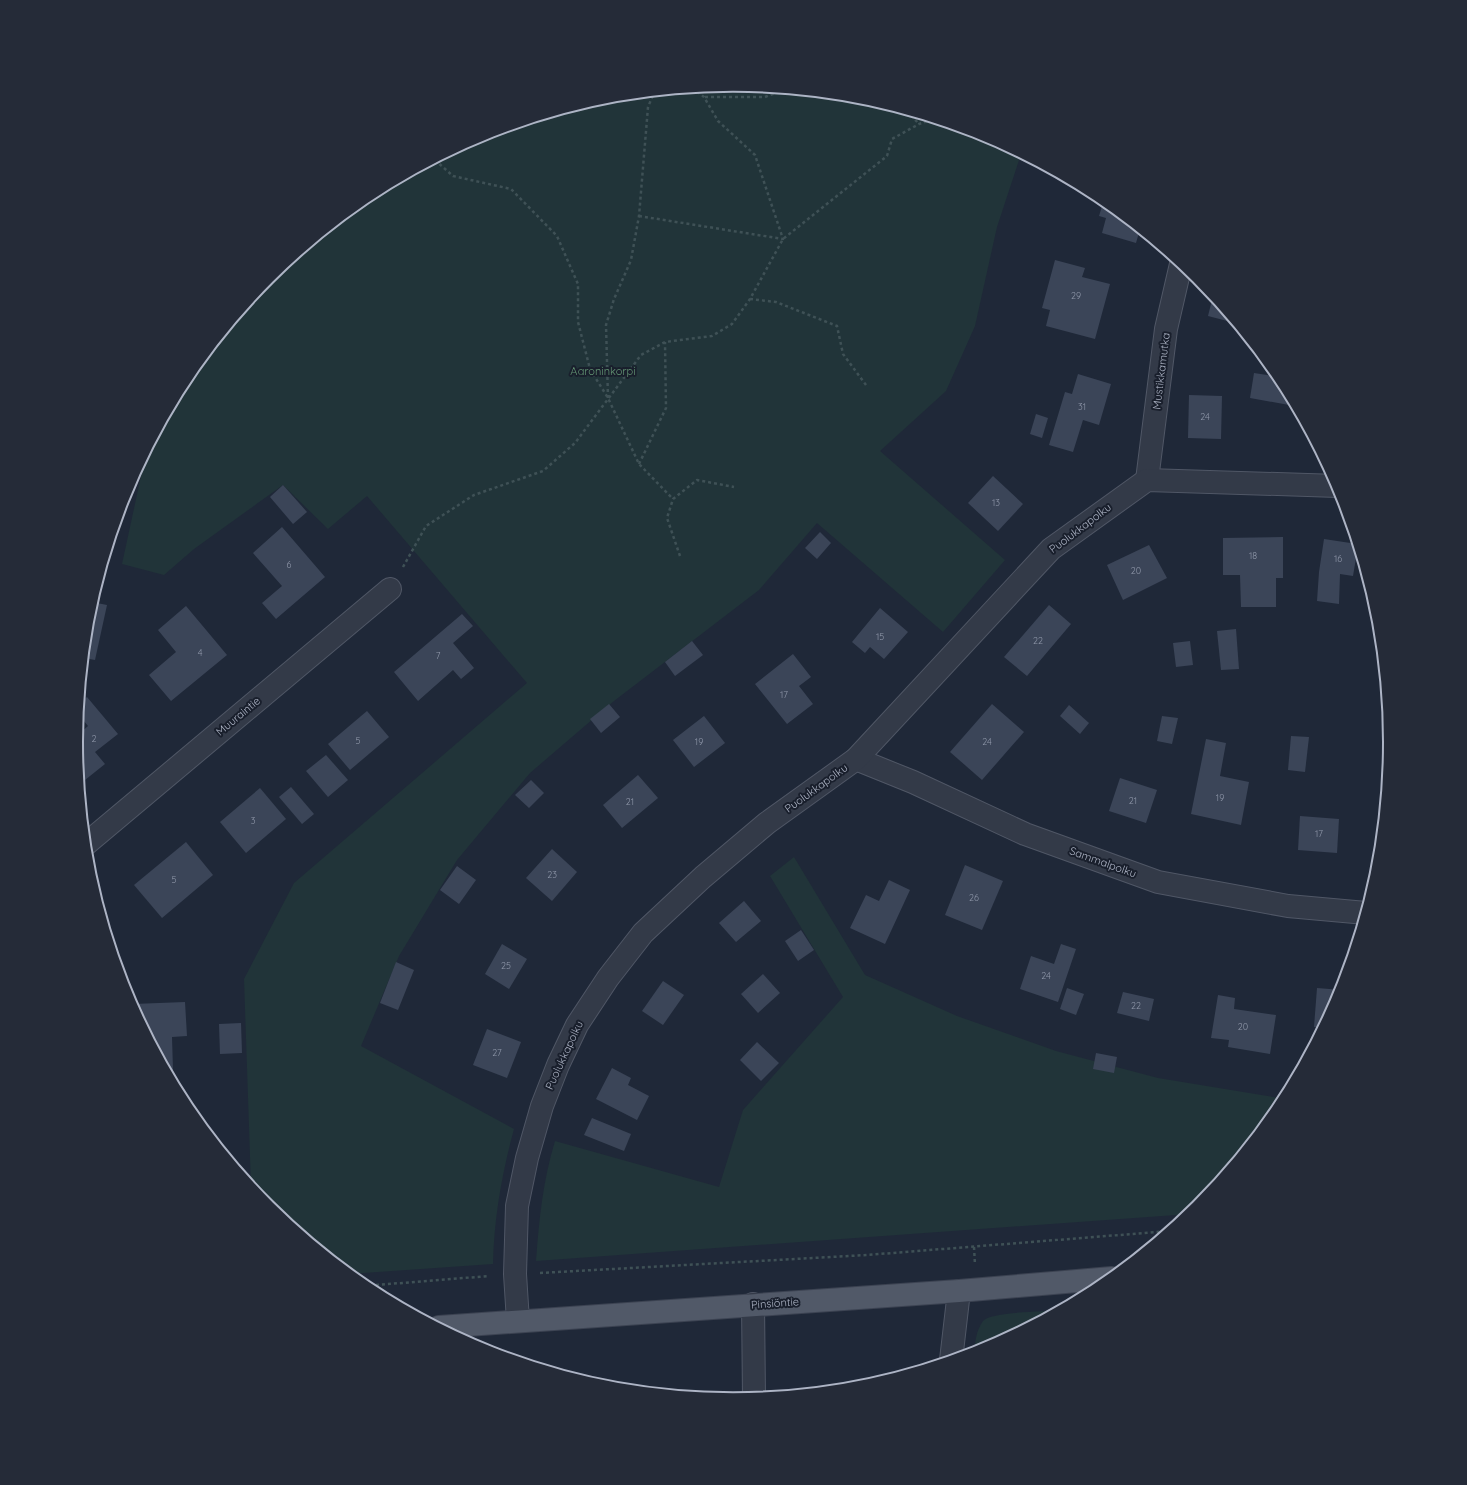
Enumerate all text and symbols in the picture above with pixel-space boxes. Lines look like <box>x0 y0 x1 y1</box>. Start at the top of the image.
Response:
house number: 29 <box>1071 290 1081 301</box>
street label: Mustikkamutka <box>1149 332 1173 410</box>
park label: Aaroninkorpi <box>570 364 636 378</box>
house number: 31 <box>1078 401 1086 412</box>
house number: 24 <box>1200 411 1210 422</box>
house number: 13 <box>992 497 1000 508</box>
street label: Puolukkapolku <box>1046 500 1114 556</box>
house number: 18 <box>1249 550 1257 561</box>
house number: 16 <box>1334 553 1342 564</box>
house number: 6 <box>287 559 292 570</box>
house number: 20 <box>1131 565 1141 576</box>
house number: 15 <box>876 631 884 642</box>
house number: 22 <box>1033 635 1043 646</box>
house number: 4 <box>198 647 203 658</box>
house number: 7 <box>436 650 441 661</box>
house number: 17 <box>780 689 788 700</box>
street label: Muuraintie <box>213 693 263 739</box>
house number: 2 <box>92 733 97 744</box>
house number: 5 <box>356 735 361 746</box>
house number: 19 <box>695 736 703 747</box>
house number: 24 <box>982 736 992 747</box>
street label: Puolukkapolku <box>782 760 850 816</box>
house number: 19 <box>1216 792 1224 803</box>
house number: 21 <box>1129 795 1137 806</box>
house number: 21 <box>626 796 634 807</box>
house number: 3 <box>251 815 256 826</box>
house number: 17 <box>1315 828 1323 839</box>
street label: Sammalpolku <box>1068 843 1138 881</box>
house number: 23 <box>547 869 557 880</box>
house number: 5 <box>172 874 177 885</box>
house number: 26 <box>969 892 979 903</box>
house number: 25 <box>501 960 511 971</box>
house number: 24 <box>1041 970 1051 981</box>
house number: 22 <box>1131 1000 1141 1011</box>
street label: Puolukkapolku <box>542 1018 586 1092</box>
house number: 20 <box>1238 1021 1248 1032</box>
house number: 27 <box>492 1047 502 1058</box>
street label: Pinsiöntie <box>751 1294 799 1312</box>

